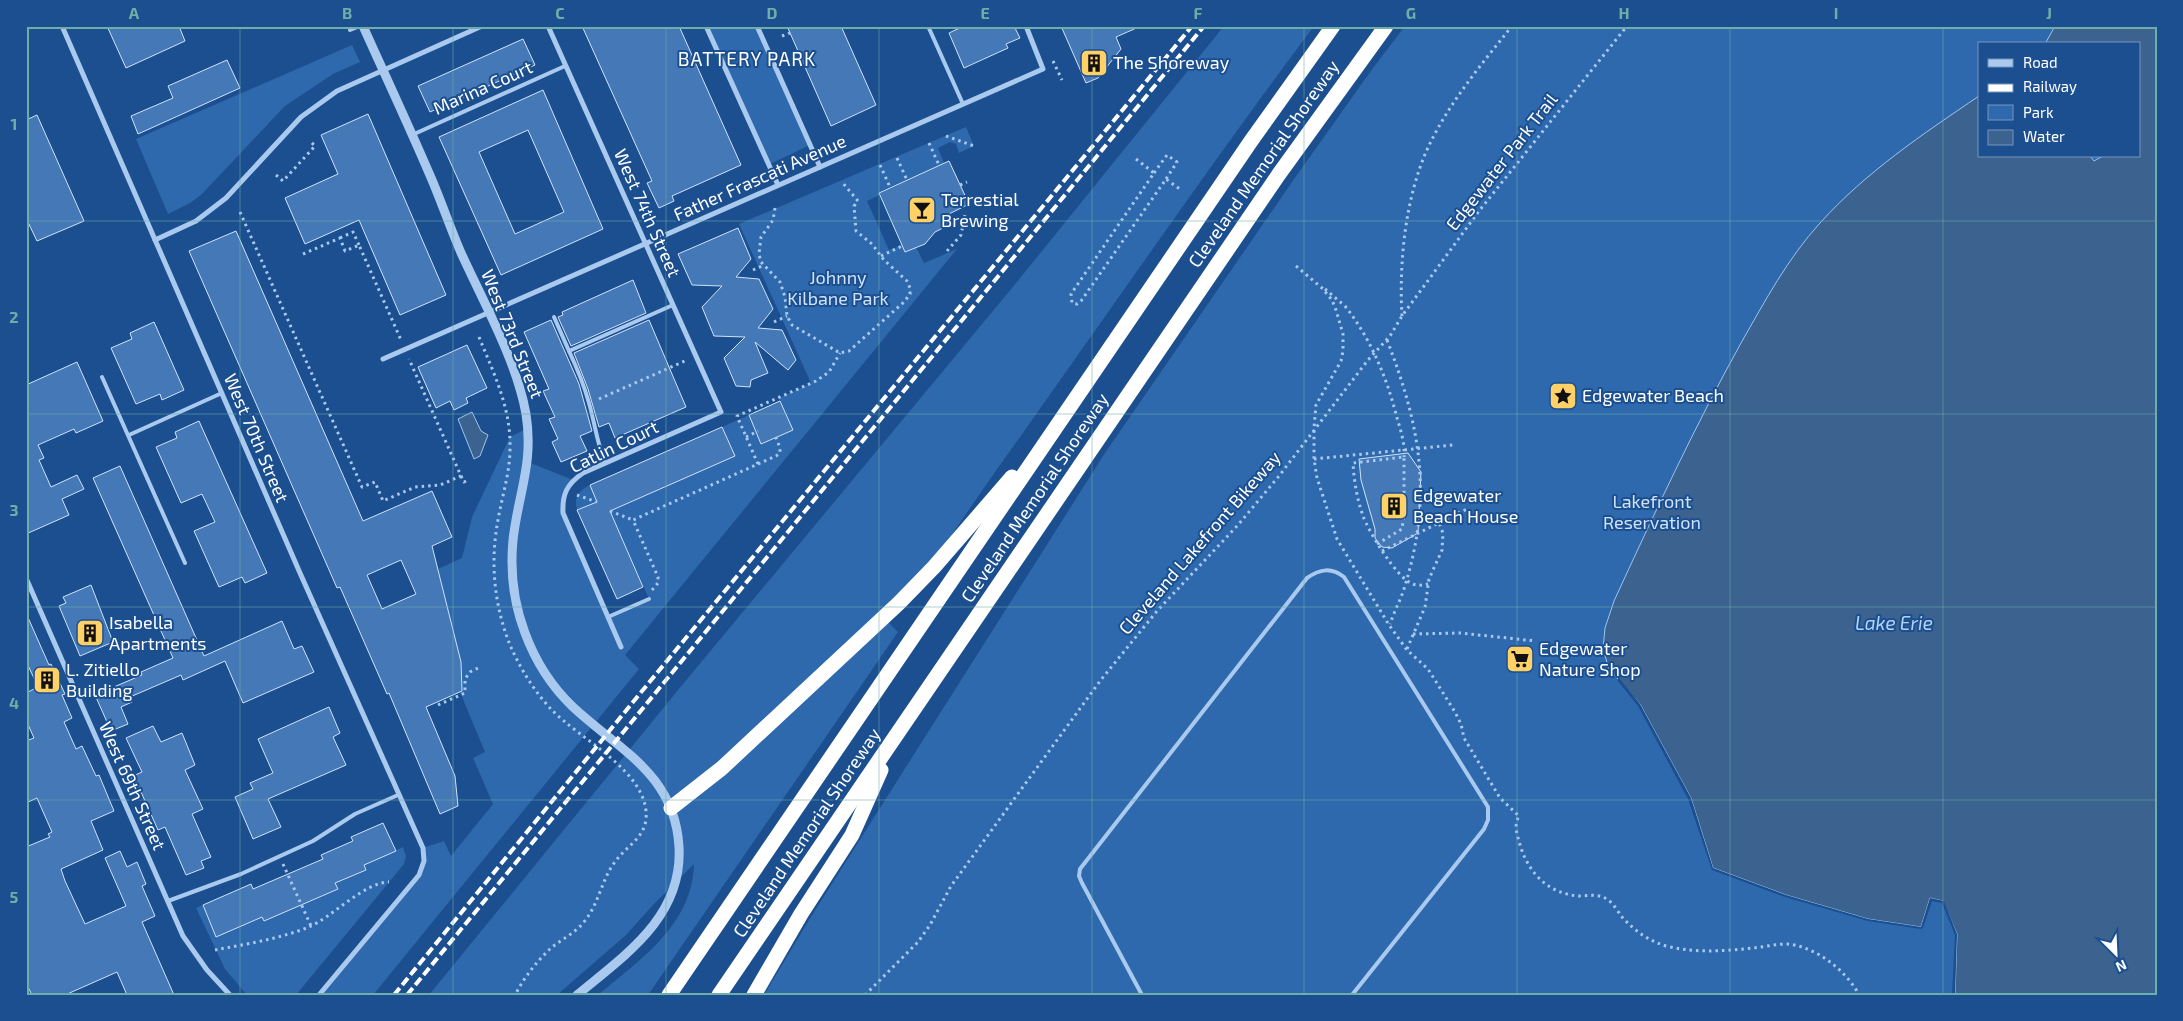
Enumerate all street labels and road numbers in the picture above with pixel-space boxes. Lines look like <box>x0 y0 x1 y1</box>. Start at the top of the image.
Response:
street label: Marina Court <box>429 55 536 119</box>
street label: Cleveland Memorial Shoreway <box>1183 55 1344 271</box>
street label: Edgewater Park Trail <box>1441 88 1562 234</box>
street label: Father Frascati Avenue <box>670 129 849 225</box>
street label: West 74th Street <box>610 145 686 280</box>
street label: West 73rd Street <box>477 266 549 401</box>
street label: West 70th Street <box>220 370 294 505</box>
street label: Cleveland Memorial Shoreway <box>956 388 1113 606</box>
street label: Catlin Court <box>566 415 662 477</box>
street label: Cleveland Lakefront Bikeway <box>1114 446 1285 639</box>
street label: West 69th Street <box>95 718 171 853</box>
street label: Cleveland Memorial Shoreway <box>728 723 885 941</box>

